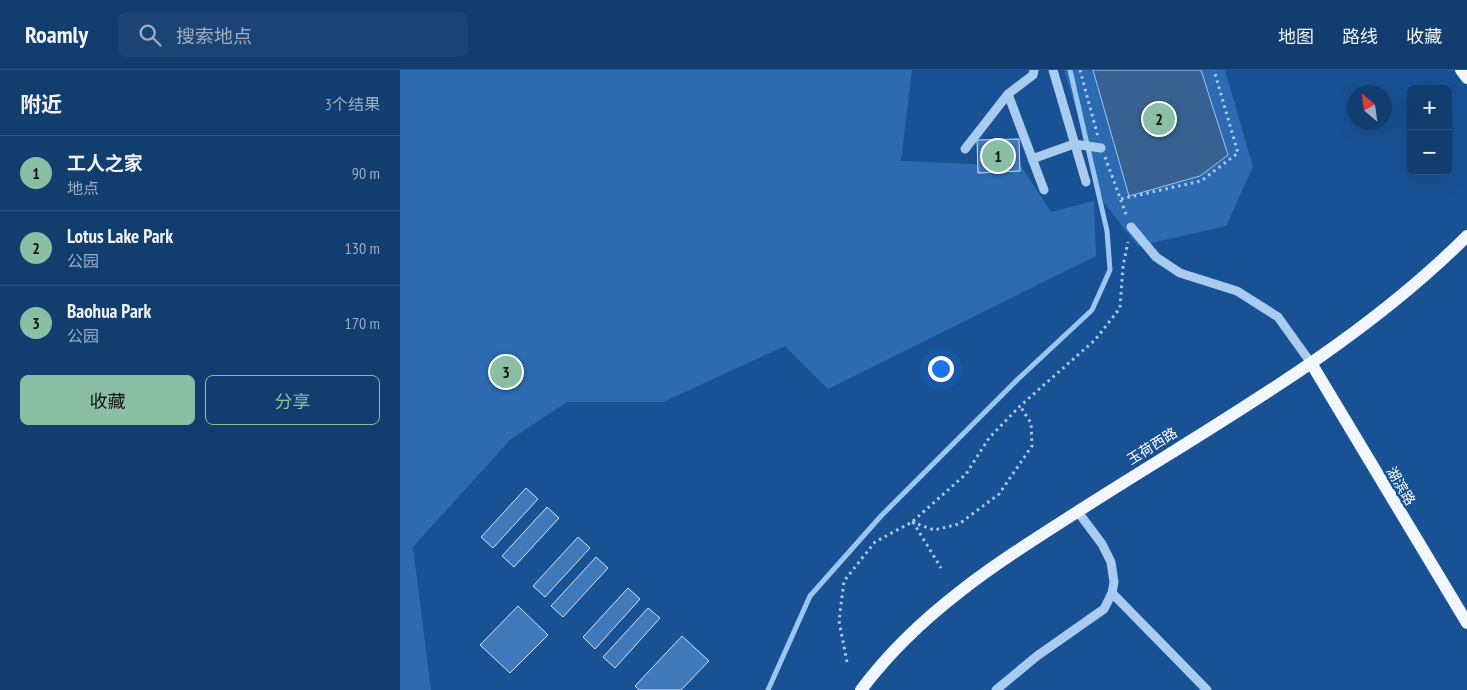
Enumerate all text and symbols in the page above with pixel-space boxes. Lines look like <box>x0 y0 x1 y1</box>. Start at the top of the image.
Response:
search box <box>118 12 468 57</box>
text: Roamly <box>25 19 88 50</box>
icon: search <box>136 21 164 49</box>
text: 搜索地点 <box>176 24 252 48</box>
text: 地图 <box>1278 25 1314 48</box>
text: 路线 <box>1342 25 1378 48</box>
text: 收藏 <box>1406 25 1442 48</box>
north arrow <box>1347 85 1392 130</box>
map controls <box>1407 85 1452 175</box>
button: + <box>1407 85 1452 130</box>
text: 附近 <box>20 91 62 118</box>
text: 3个结果 <box>325 94 380 114</box>
pin: 2 <box>1143 100 1175 138</box>
button: − <box>1407 130 1452 175</box>
pin: 1 <box>982 137 1014 175</box>
text: 工人之家 <box>67 151 143 175</box>
text: 1 <box>32 163 40 183</box>
text: 90 m <box>352 163 380 183</box>
text: 地点 <box>67 178 99 198</box>
text: Lotus Lake Park <box>67 224 173 248</box>
text: 2 <box>32 238 40 258</box>
text: 130 m <box>345 238 380 258</box>
text: 公园 <box>67 251 99 271</box>
text: Baohua Park <box>67 299 151 323</box>
text: 3 <box>32 313 40 333</box>
text: 170 m <box>345 313 380 333</box>
text: 公园 <box>67 326 99 346</box>
pin: 3 <box>490 353 522 391</box>
your location <box>928 356 954 382</box>
button: 收藏 <box>20 375 195 425</box>
button: 分享 <box>205 375 380 425</box>
street label: 玉荷西路 <box>1123 424 1181 468</box>
street label: 湖滨路 <box>1382 463 1420 509</box>

